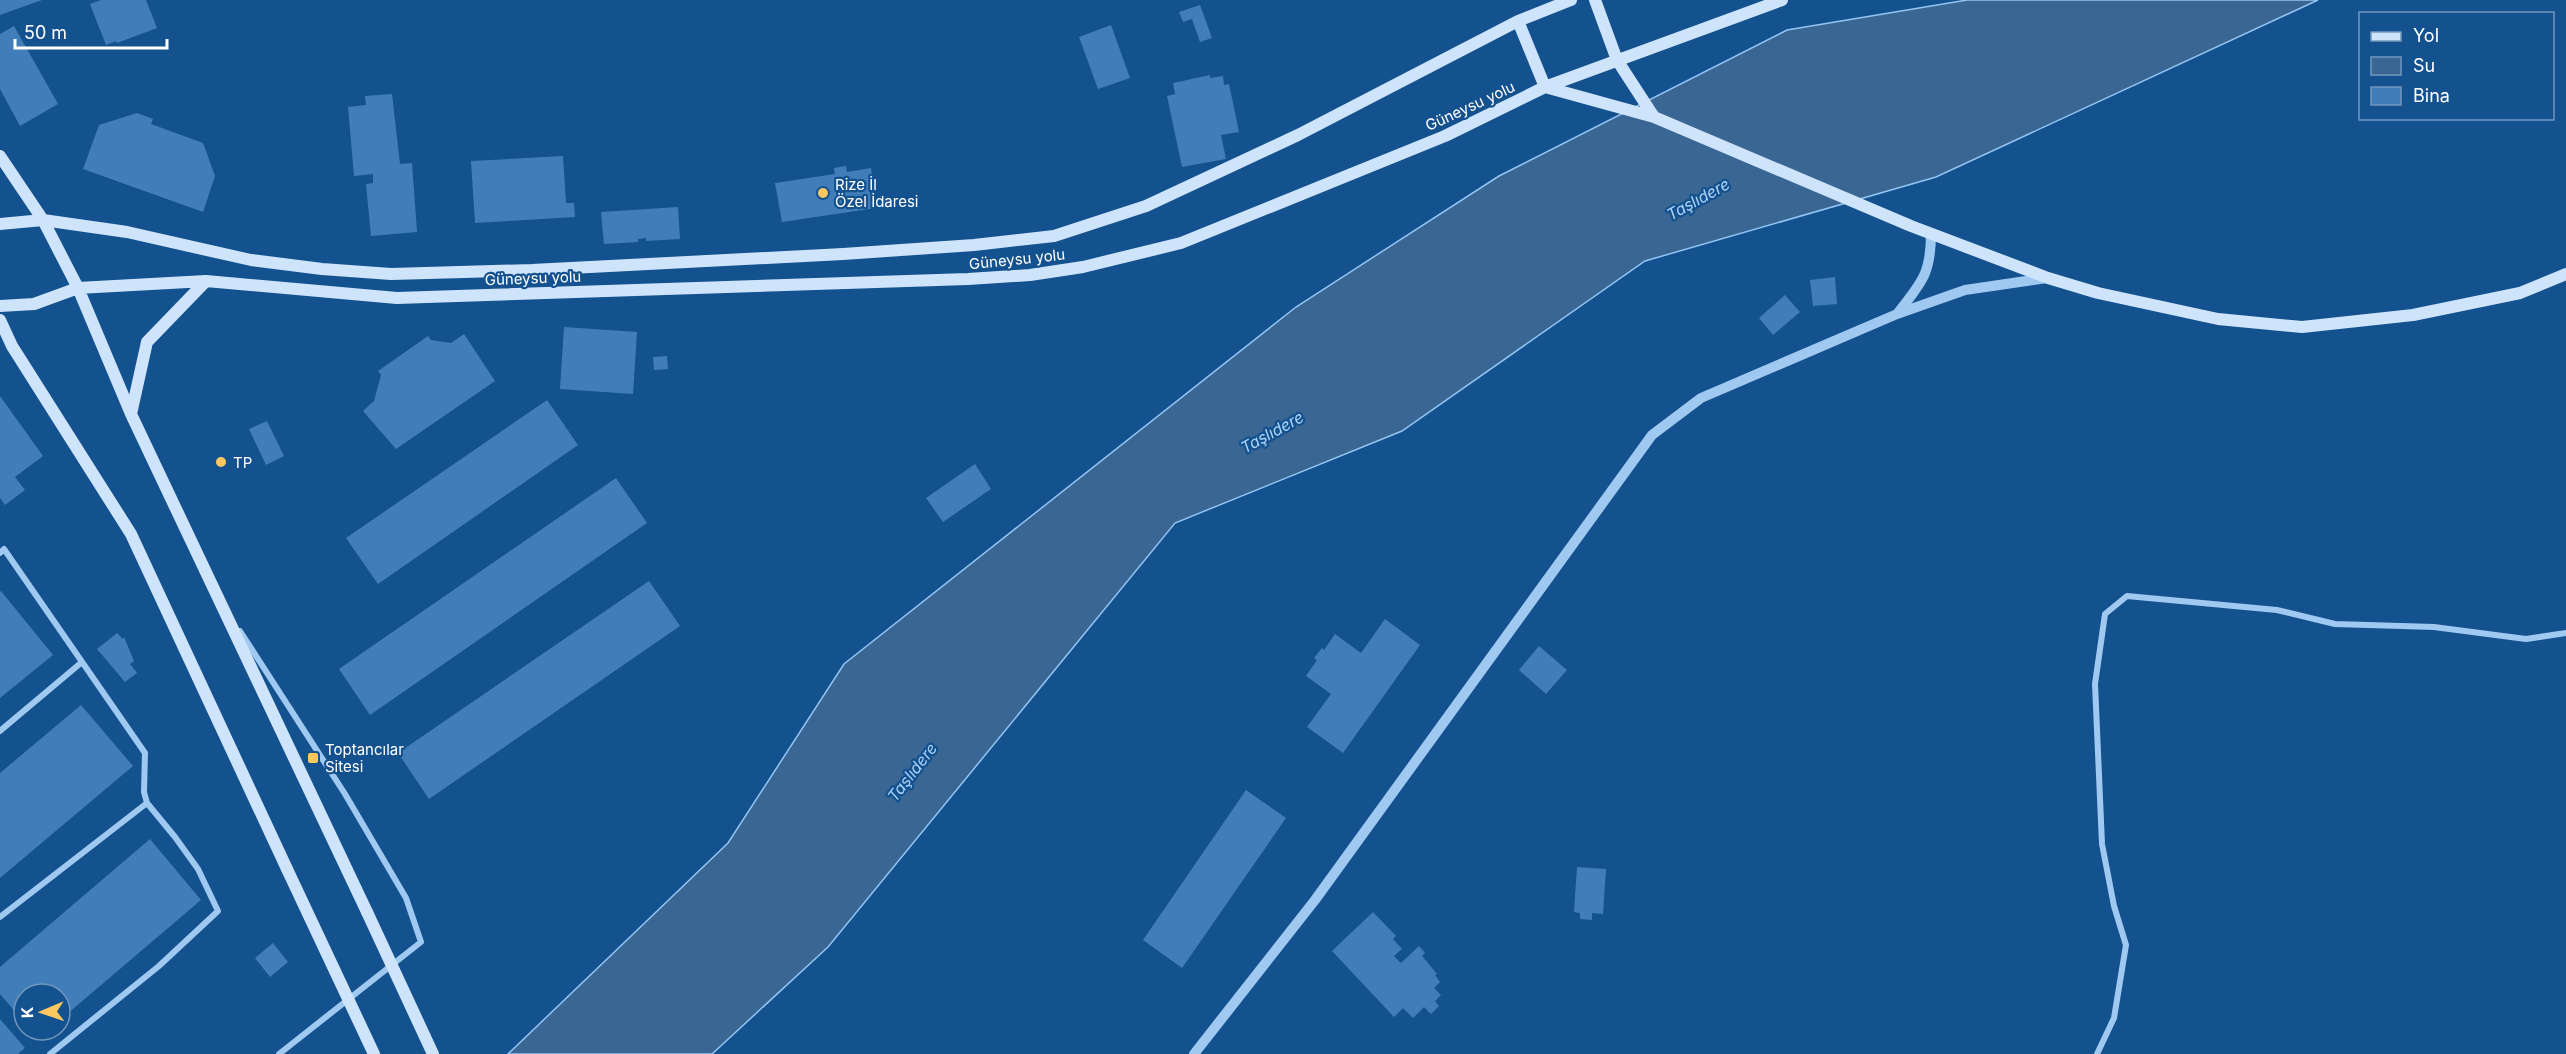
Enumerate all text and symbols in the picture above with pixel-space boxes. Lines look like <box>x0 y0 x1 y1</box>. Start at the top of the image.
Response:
scale bar <box>15 12 166 50</box>
legend <box>2359 12 2554 120</box>
text: 50 m <box>24 22 67 43</box>
text: Yol <box>2413 25 2439 46</box>
text: Su <box>2413 55 2435 76</box>
street label: Güneysu yolu <box>1422 77 1518 135</box>
text: Bina <box>2413 85 2450 106</box>
water label: Taşlıdere <box>1663 174 1733 224</box>
place label: Rize İl Özel İdaresi <box>835 175 918 211</box>
marker: Rize İl Özel İdaresi <box>816 186 830 200</box>
street label: Güneysu yolu <box>968 245 1066 273</box>
street label: Güneysu yolu <box>484 267 582 289</box>
water label: Taşlıdere <box>1237 407 1307 457</box>
place label: TP <box>233 453 252 472</box>
marker: TP <box>214 455 228 469</box>
water label: Taşlıdere <box>883 739 941 805</box>
place label: Toptancılar Sitesi <box>325 740 404 776</box>
marker: Toptancılar Sitesi <box>306 751 320 765</box>
north arrow <box>12 982 72 1042</box>
text: K <box>17 1006 37 1019</box>

